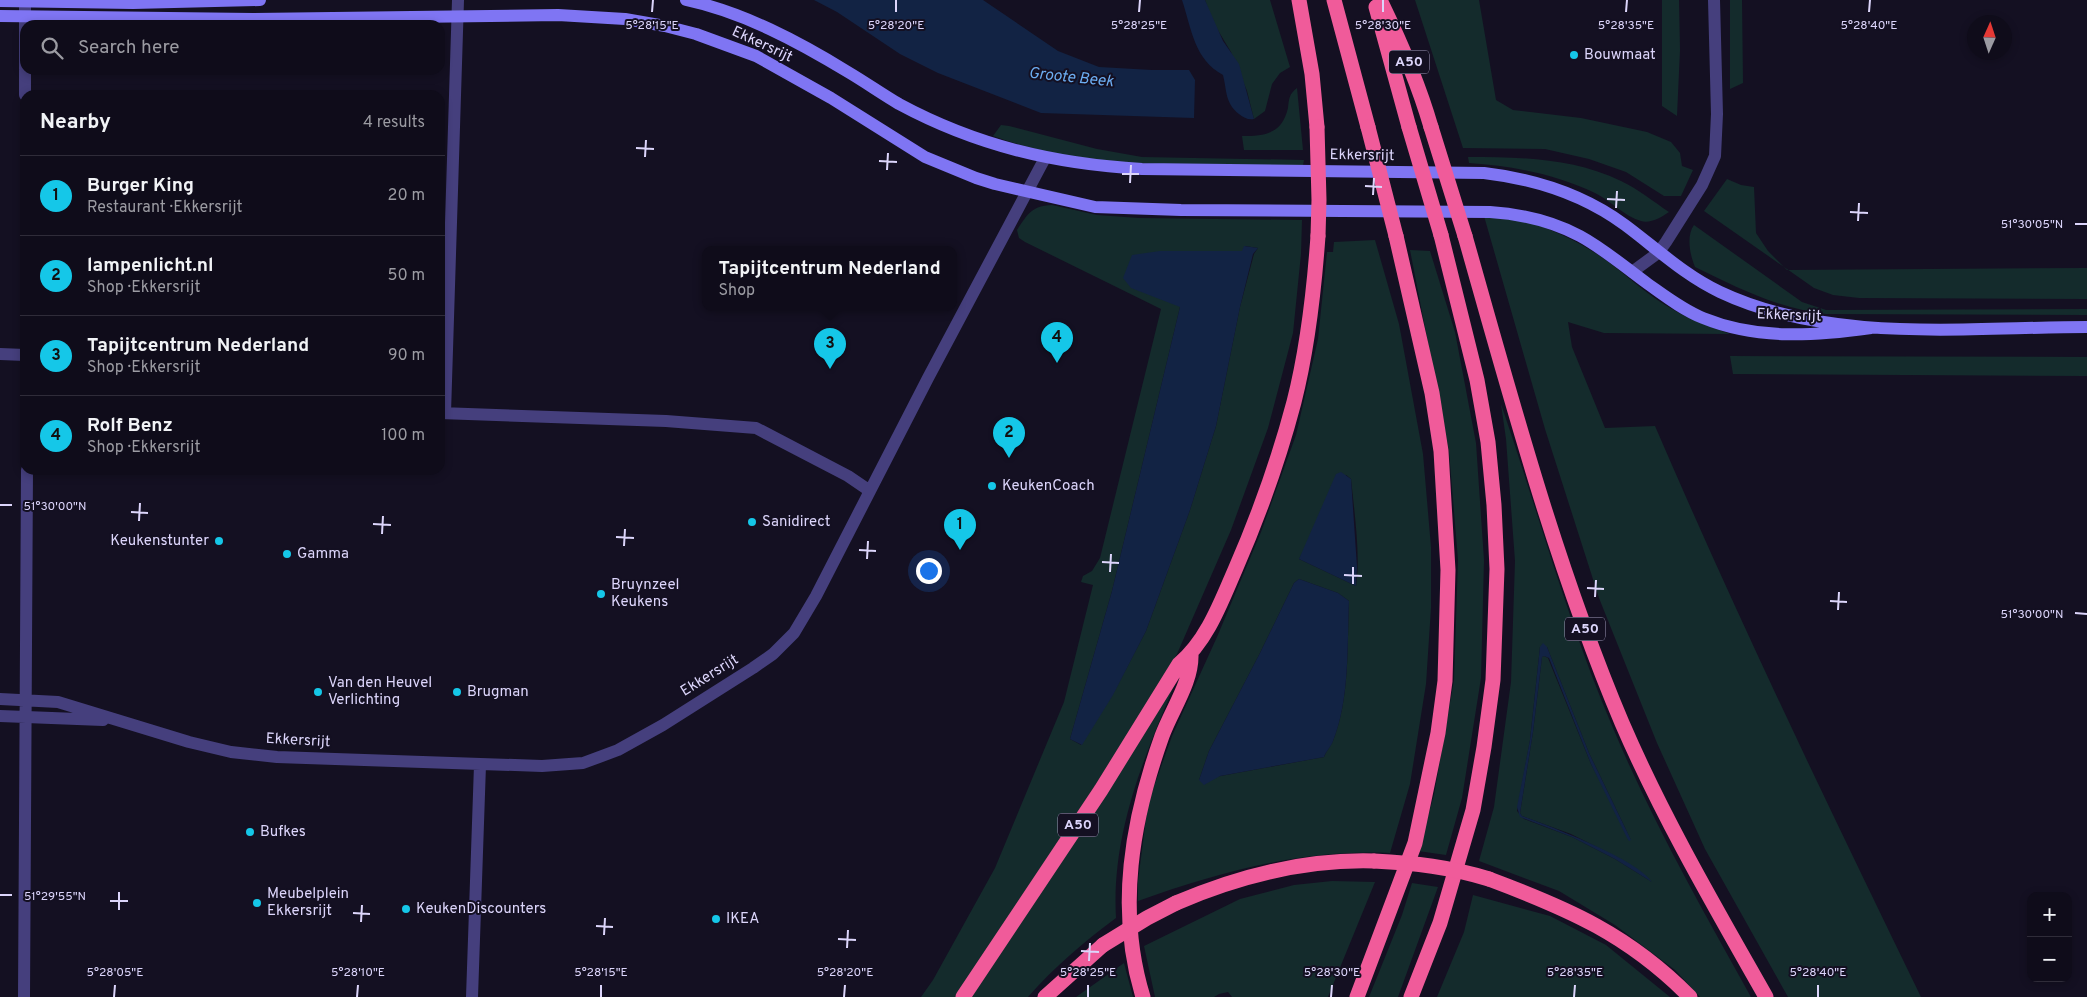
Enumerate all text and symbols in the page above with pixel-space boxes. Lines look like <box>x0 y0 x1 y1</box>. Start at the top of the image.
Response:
north arrow <box>1967 15 2012 60</box>
text: 5°28'15"E <box>625 18 679 34</box>
text: 5°28'20"E <box>868 18 924 34</box>
text: 5°28'25"E <box>1111 18 1167 34</box>
text: 5°28'30"E <box>1355 18 1411 34</box>
text: 5°28'35"E <box>1598 18 1654 34</box>
text: 5°28'40"E <box>1841 18 1897 34</box>
search box <box>20 20 445 75</box>
street label: Ekkersrijt <box>729 23 795 67</box>
icon: search <box>38 34 66 62</box>
text: Search here <box>78 36 180 60</box>
place label: Bouwmaat <box>1584 46 1656 65</box>
marker: Bouwmaat <box>1568 49 1580 61</box>
road number: A50 <box>1389 51 1429 74</box>
water label: Groote Beek <box>1028 64 1115 93</box>
text: Nearby <box>40 109 111 136</box>
text: 4 results <box>363 113 425 133</box>
street label: Ekkersrijt <box>1329 146 1395 166</box>
text: Burger King <box>87 174 194 198</box>
text: 1 <box>53 186 59 206</box>
text: 20 m <box>388 186 425 206</box>
text: Restaurant · Ekkersrijt <box>87 198 243 218</box>
text: 51°30'05"N <box>2001 217 2063 233</box>
popup <box>702 246 957 311</box>
text: lampenlicht.nl <box>87 254 214 278</box>
text: Tapijtcentrum Nederland <box>718 257 941 281</box>
text: 2 <box>51 266 61 286</box>
text: 50 m <box>388 266 425 286</box>
text: Shop · Ekkersrijt <box>87 278 200 298</box>
text: Shop <box>718 281 755 301</box>
street label: Ekkersrijt <box>1756 305 1822 327</box>
pin: 4 <box>1041 322 1073 363</box>
pin: 3 <box>814 328 846 369</box>
text: Tapijtcentrum Nederland <box>87 334 309 358</box>
text: 3 <box>51 346 61 366</box>
text: 90 m <box>388 346 425 366</box>
text: Shop · Ekkersrijt <box>87 358 200 378</box>
text: Rolf Benz <box>87 414 173 438</box>
pin: 2 <box>993 417 1025 458</box>
text: 4 <box>51 426 61 446</box>
text: 100 m <box>381 426 425 446</box>
text: Shop · Ekkersrijt <box>87 438 200 458</box>
place label: KeukenCoach <box>1002 477 1095 496</box>
marker: KeukenCoach <box>986 480 998 492</box>
text: 51°30'00"N <box>24 499 86 515</box>
pin: 1 <box>944 509 976 550</box>
place label: Sanidirect <box>762 513 830 532</box>
marker: Sanidirect <box>746 516 758 528</box>
place label: Keukenstunter <box>110 532 209 551</box>
marker: Keukenstunter <box>213 535 225 547</box>
place label: Gamma <box>297 545 349 564</box>
marker: Gamma <box>281 548 293 560</box>
your location <box>916 558 942 584</box>
place label: Bruynzeel Keukens <box>611 576 679 612</box>
marker: Bruynzeel Keukens <box>595 588 607 600</box>
text: 51°30'00"N <box>2001 607 2063 623</box>
road number: A50 <box>1565 618 1605 640</box>
street label: Ekkersrijt <box>677 651 743 701</box>
place label: Van den Heuvel Verlichting <box>328 674 432 710</box>
place label: Brugman <box>467 683 529 702</box>
marker: Van den Heuvel Verlichting <box>312 686 324 698</box>
marker: Brugman <box>451 686 463 698</box>
street label: Ekkersrijt <box>265 730 331 752</box>
road number: A50 <box>1058 814 1098 836</box>
place label: Bufkes <box>260 823 306 842</box>
marker: Bufkes <box>244 826 256 838</box>
place label: Meubelplein Ekkersrijt <box>267 885 349 921</box>
text: 51°29'55"N <box>24 889 86 905</box>
map controls <box>2027 892 2072 982</box>
button: + <box>2027 892 2072 937</box>
marker: Meubelplein Ekkersrijt <box>251 897 263 909</box>
place label: KeukenDiscounters <box>416 900 546 919</box>
marker: KeukenDiscounters <box>400 903 412 915</box>
place label: IKEA <box>726 910 759 929</box>
marker: IKEA <box>710 913 722 925</box>
button: − <box>2027 937 2072 982</box>
text: 5°28'05"E <box>87 965 143 981</box>
text: 5°28'10"E <box>331 965 385 981</box>
text: 5°28'15"E <box>574 965 628 981</box>
text: 5°28'20"E <box>817 965 873 981</box>
text: 5°28'25"E <box>1060 965 1116 981</box>
text: 5°28'30"E <box>1304 965 1360 981</box>
text: 5°28'35"E <box>1547 965 1603 981</box>
text: 5°28'40"E <box>1790 965 1846 981</box>

